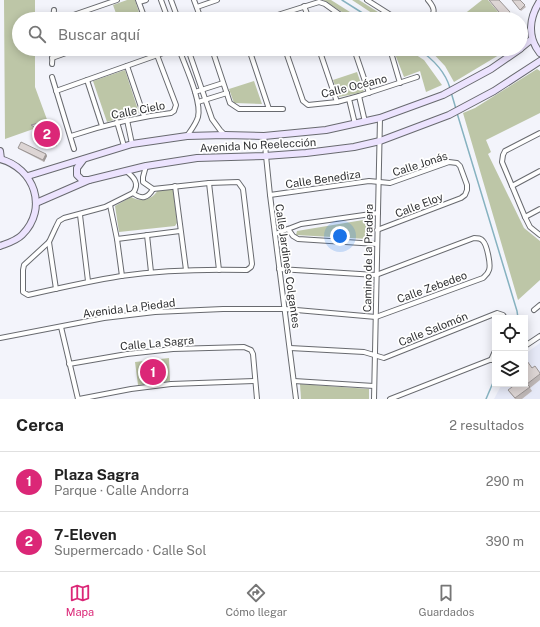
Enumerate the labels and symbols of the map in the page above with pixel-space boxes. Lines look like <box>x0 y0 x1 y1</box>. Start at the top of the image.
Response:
street label: Calle Océano <box>320 72 388 100</box>
street label: Calle Cielo <box>110 99 166 121</box>
pin: 2 <box>34 119 60 149</box>
street label: Avenida No Reelección <box>200 136 316 154</box>
street label: Calle Jonás <box>391 149 449 179</box>
street label: Calle Benediza <box>285 168 361 190</box>
street label: Calle Eloy <box>393 190 445 220</box>
street label: Calle Jardines Colgantes <box>273 203 303 329</box>
street label: Camino de la Pradera <box>361 204 375 312</box>
your location <box>330 226 350 246</box>
street label: Calle Zebedeo <box>395 269 469 305</box>
street label: Avenida La Piedad <box>82 296 176 320</box>
street label: Calle Salomón <box>397 310 469 348</box>
street label: Calle La Sagra <box>120 334 194 352</box>
pin: 1 <box>140 357 166 387</box>

